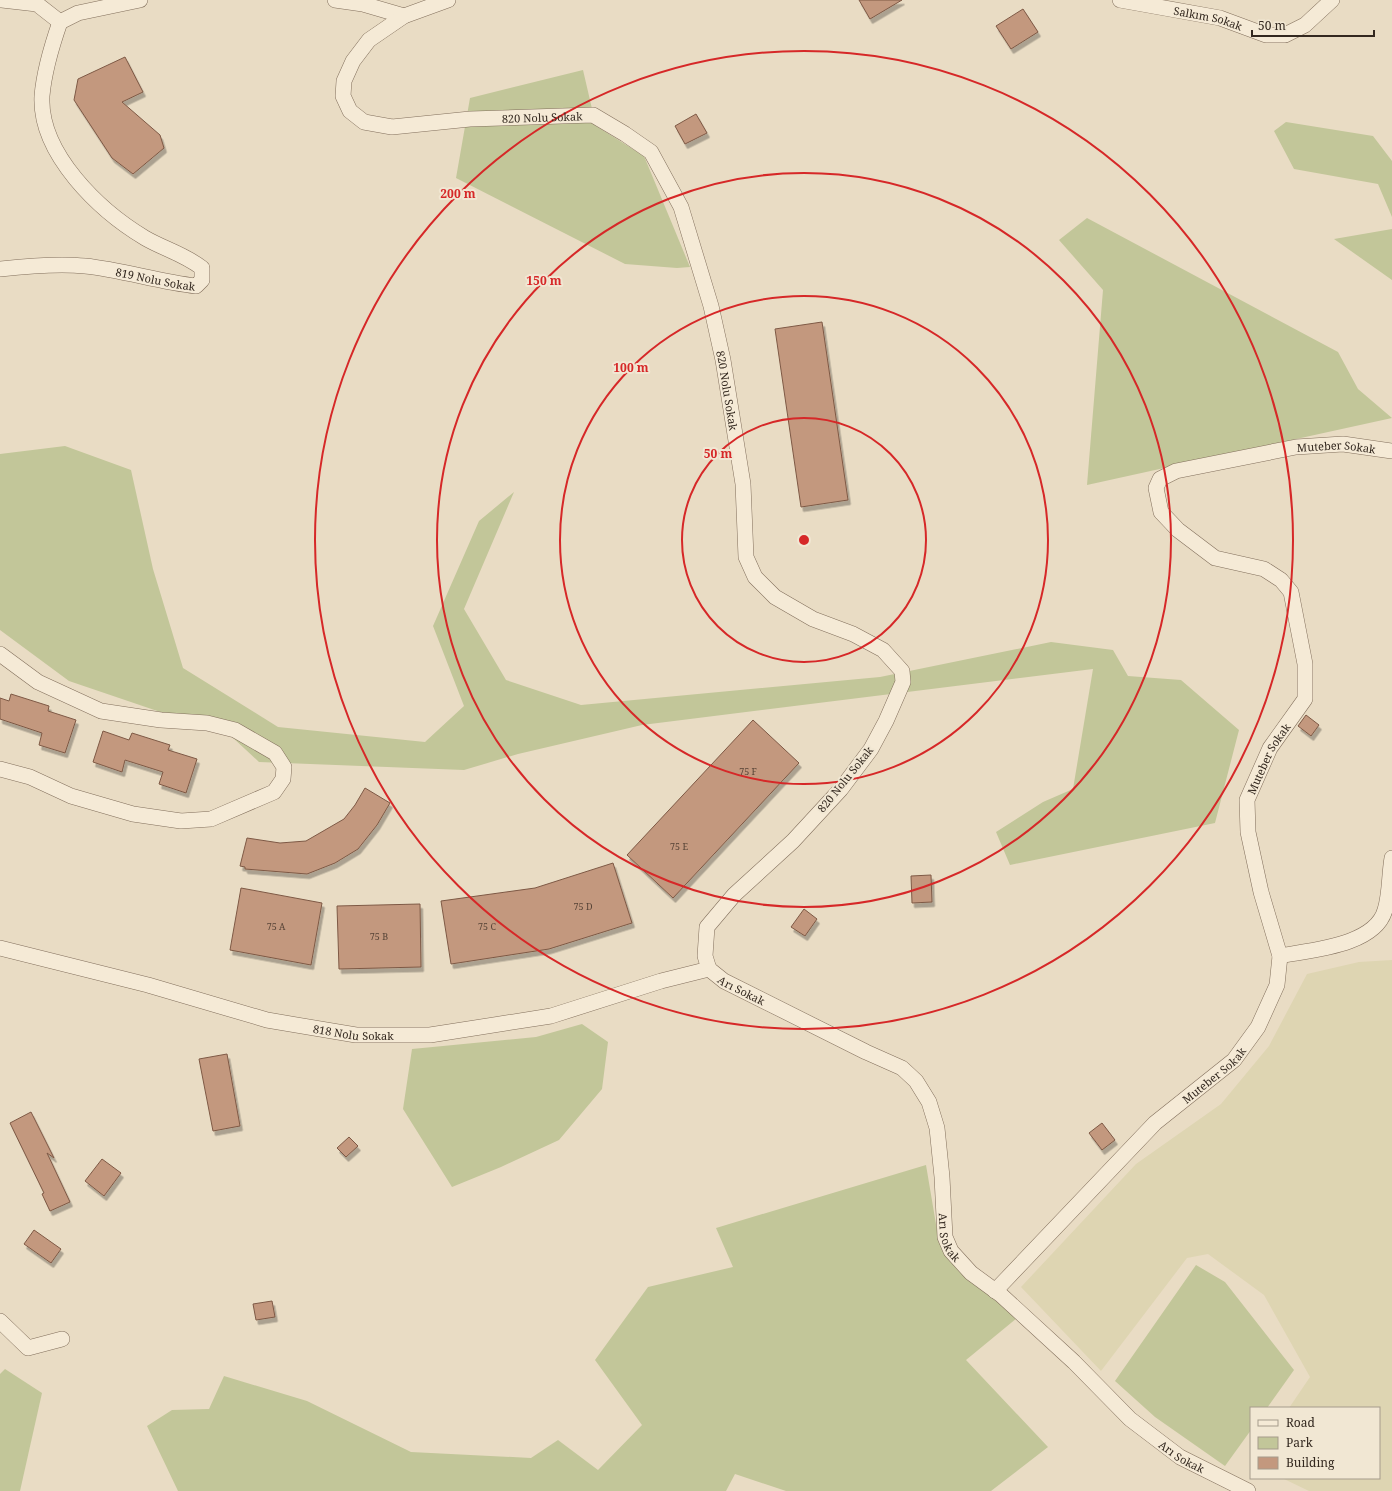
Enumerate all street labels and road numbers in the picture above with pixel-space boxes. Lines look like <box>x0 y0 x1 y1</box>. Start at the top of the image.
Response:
street label: Salkım Sokak <box>1173 2 1245 33</box>
street label: 820 Nolu Sokak <box>501 108 583 125</box>
street label: 819 Nolu Sokak <box>115 263 197 293</box>
street label: 820 Nolu Sokak <box>714 349 742 432</box>
street label: Muteber Sokak <box>1296 436 1377 456</box>
street label: Muteber Sokak <box>1243 719 1294 797</box>
street label: 820 Nolu Sokak <box>814 742 877 815</box>
street label: Arı Sokak <box>715 972 768 1008</box>
street label: 818 Nolu Sokak <box>312 1020 394 1043</box>
street label: Muteber Sokak <box>1179 1043 1249 1106</box>
street label: Arı Sokak <box>936 1213 965 1265</box>
street label: Arı Sokak <box>1156 1436 1208 1476</box>

